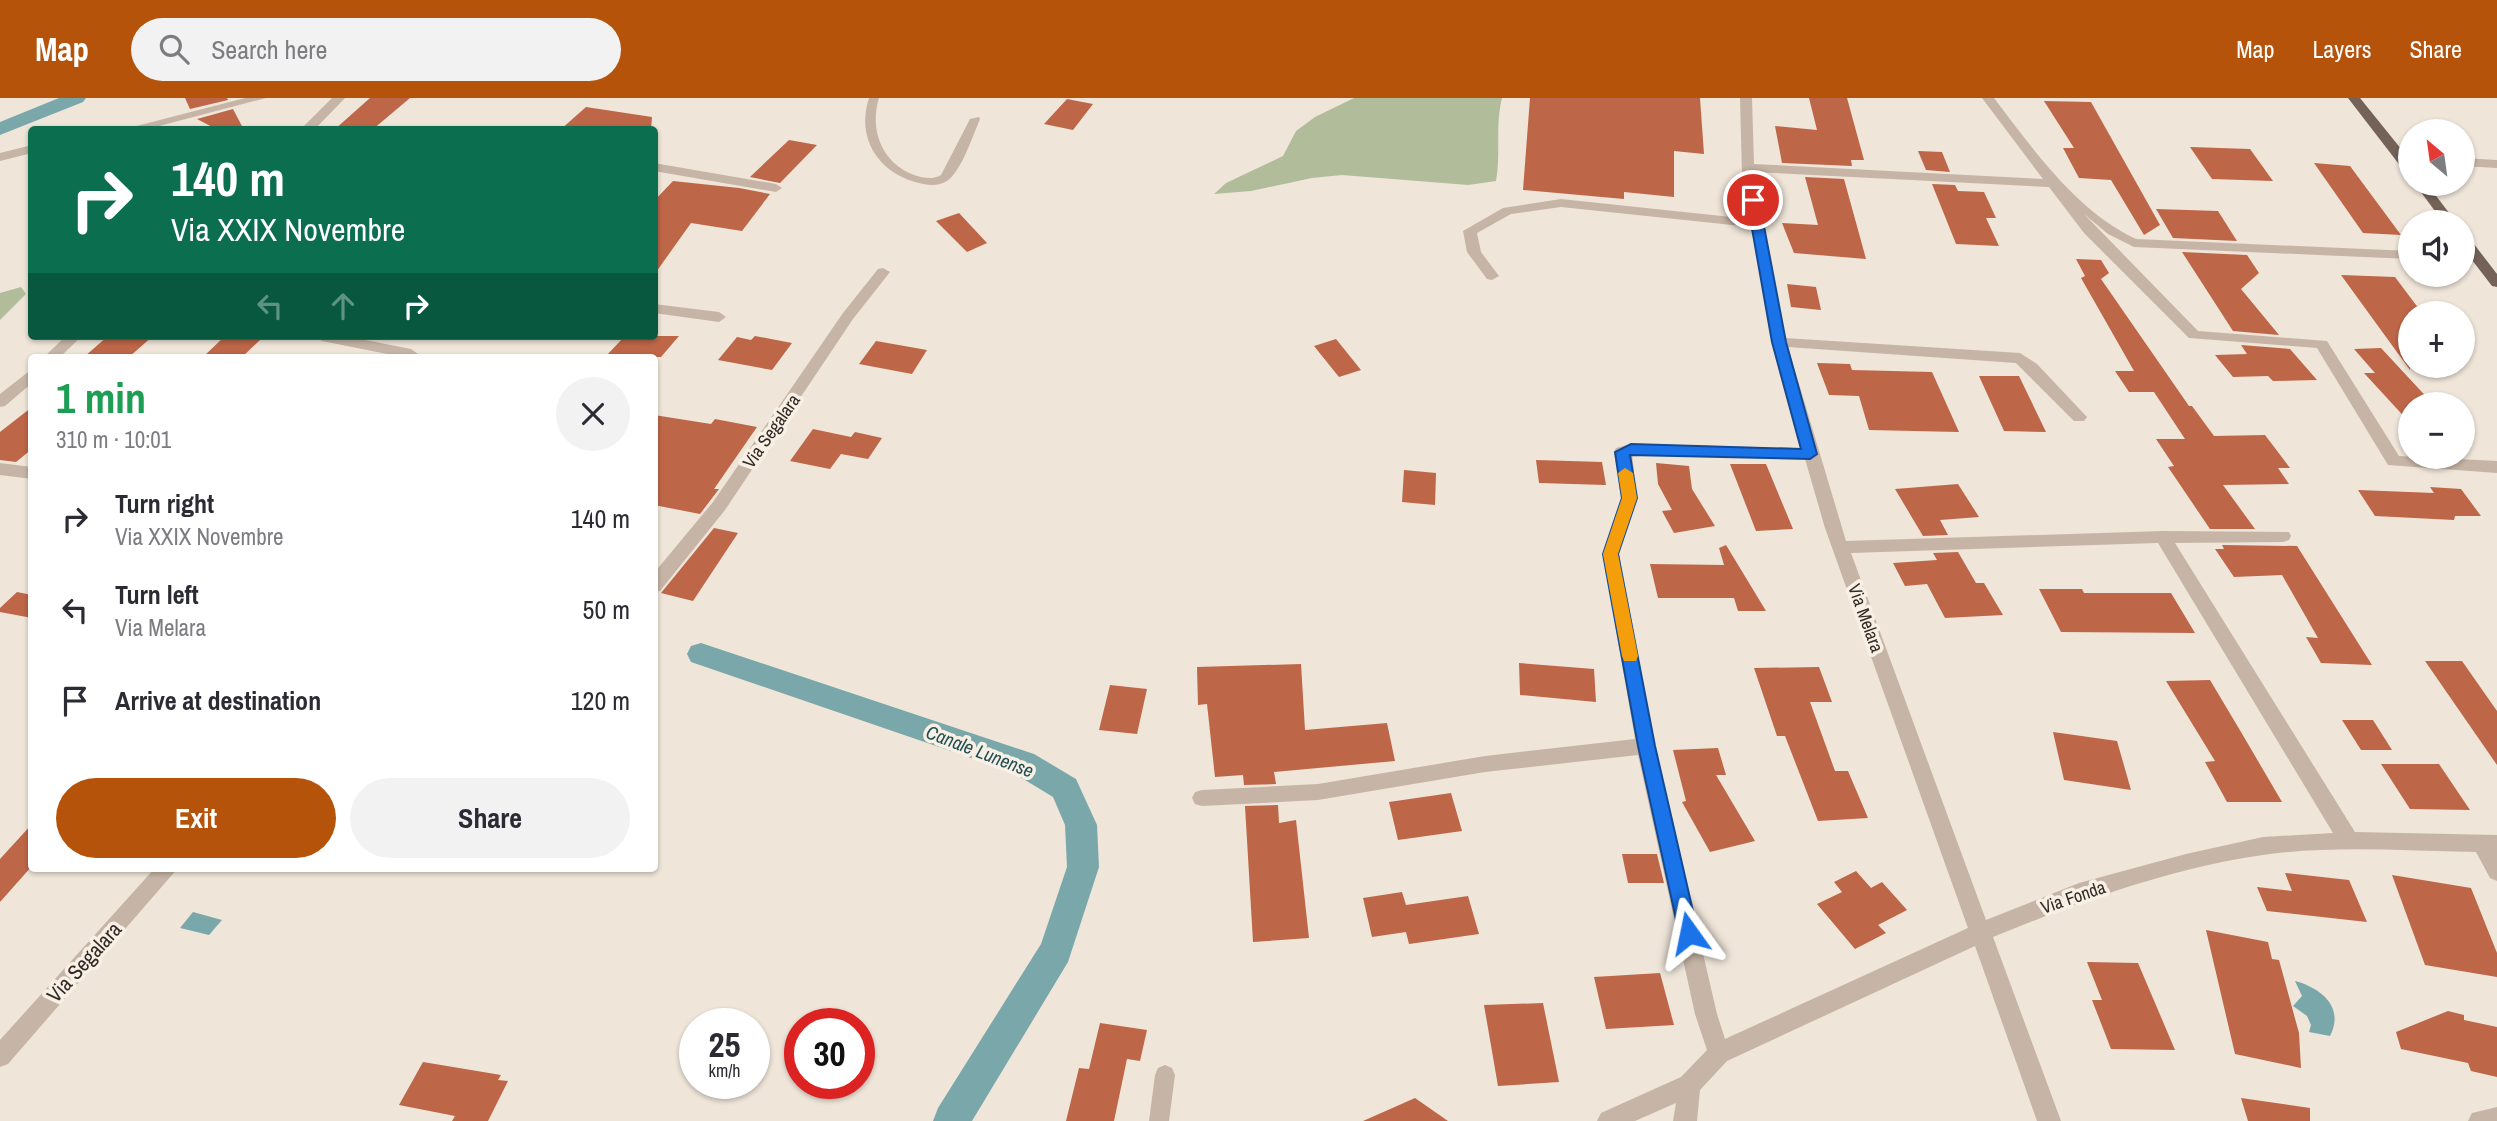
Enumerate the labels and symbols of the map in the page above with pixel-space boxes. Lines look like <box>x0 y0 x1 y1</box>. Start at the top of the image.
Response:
north arrow <box>2398 119 2474 196</box>
pin <box>1723 170 1783 230</box>
street label: Via Segalara <box>736 389 806 473</box>
street label: Via Melara <box>1842 580 1890 656</box>
water label: Canale Lunense <box>922 719 1038 783</box>
street label: Via Fonda <box>2037 874 2109 920</box>
position arrow <box>1652 896 1726 970</box>
street label: Via Segalara <box>40 915 128 1009</box>
speed limit sign: 30 <box>784 1008 875 1099</box>

